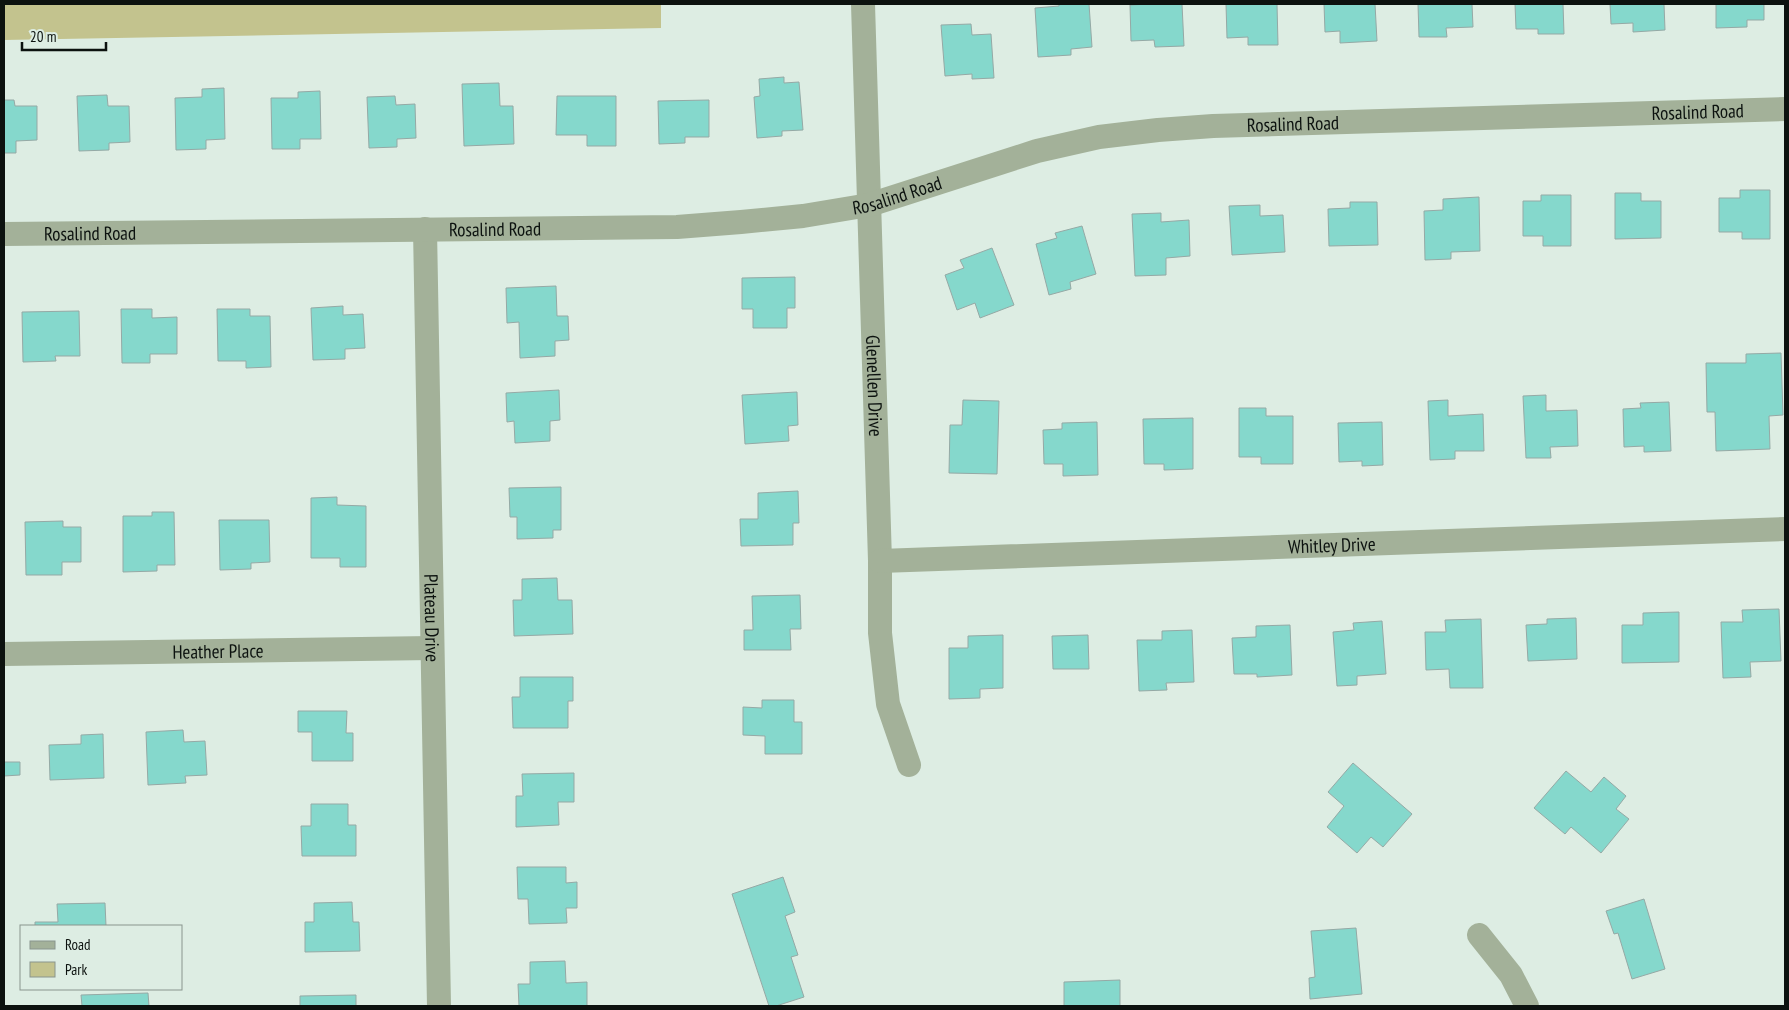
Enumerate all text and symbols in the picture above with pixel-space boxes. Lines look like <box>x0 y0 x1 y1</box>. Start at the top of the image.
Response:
scale bar <box>22 20 106 52</box>
text: 20 m <box>30 27 56 46</box>
street label: Rosalind Road <box>1651 98 1744 125</box>
street label: Rosalind Road <box>1246 110 1339 137</box>
street label: Rosalind Road <box>851 170 945 220</box>
street label: Rosalind Road <box>449 216 541 241</box>
street label: Rosalind Road <box>44 221 136 246</box>
street label: Glenellen Drive <box>861 335 888 437</box>
street label: Whitley Drive <box>1287 531 1376 559</box>
street label: Plateau Drive <box>419 574 445 662</box>
street label: Heather Place <box>172 638 264 664</box>
legend <box>20 925 182 990</box>
text: Road <box>65 935 91 954</box>
text: Park <box>65 960 87 979</box>

